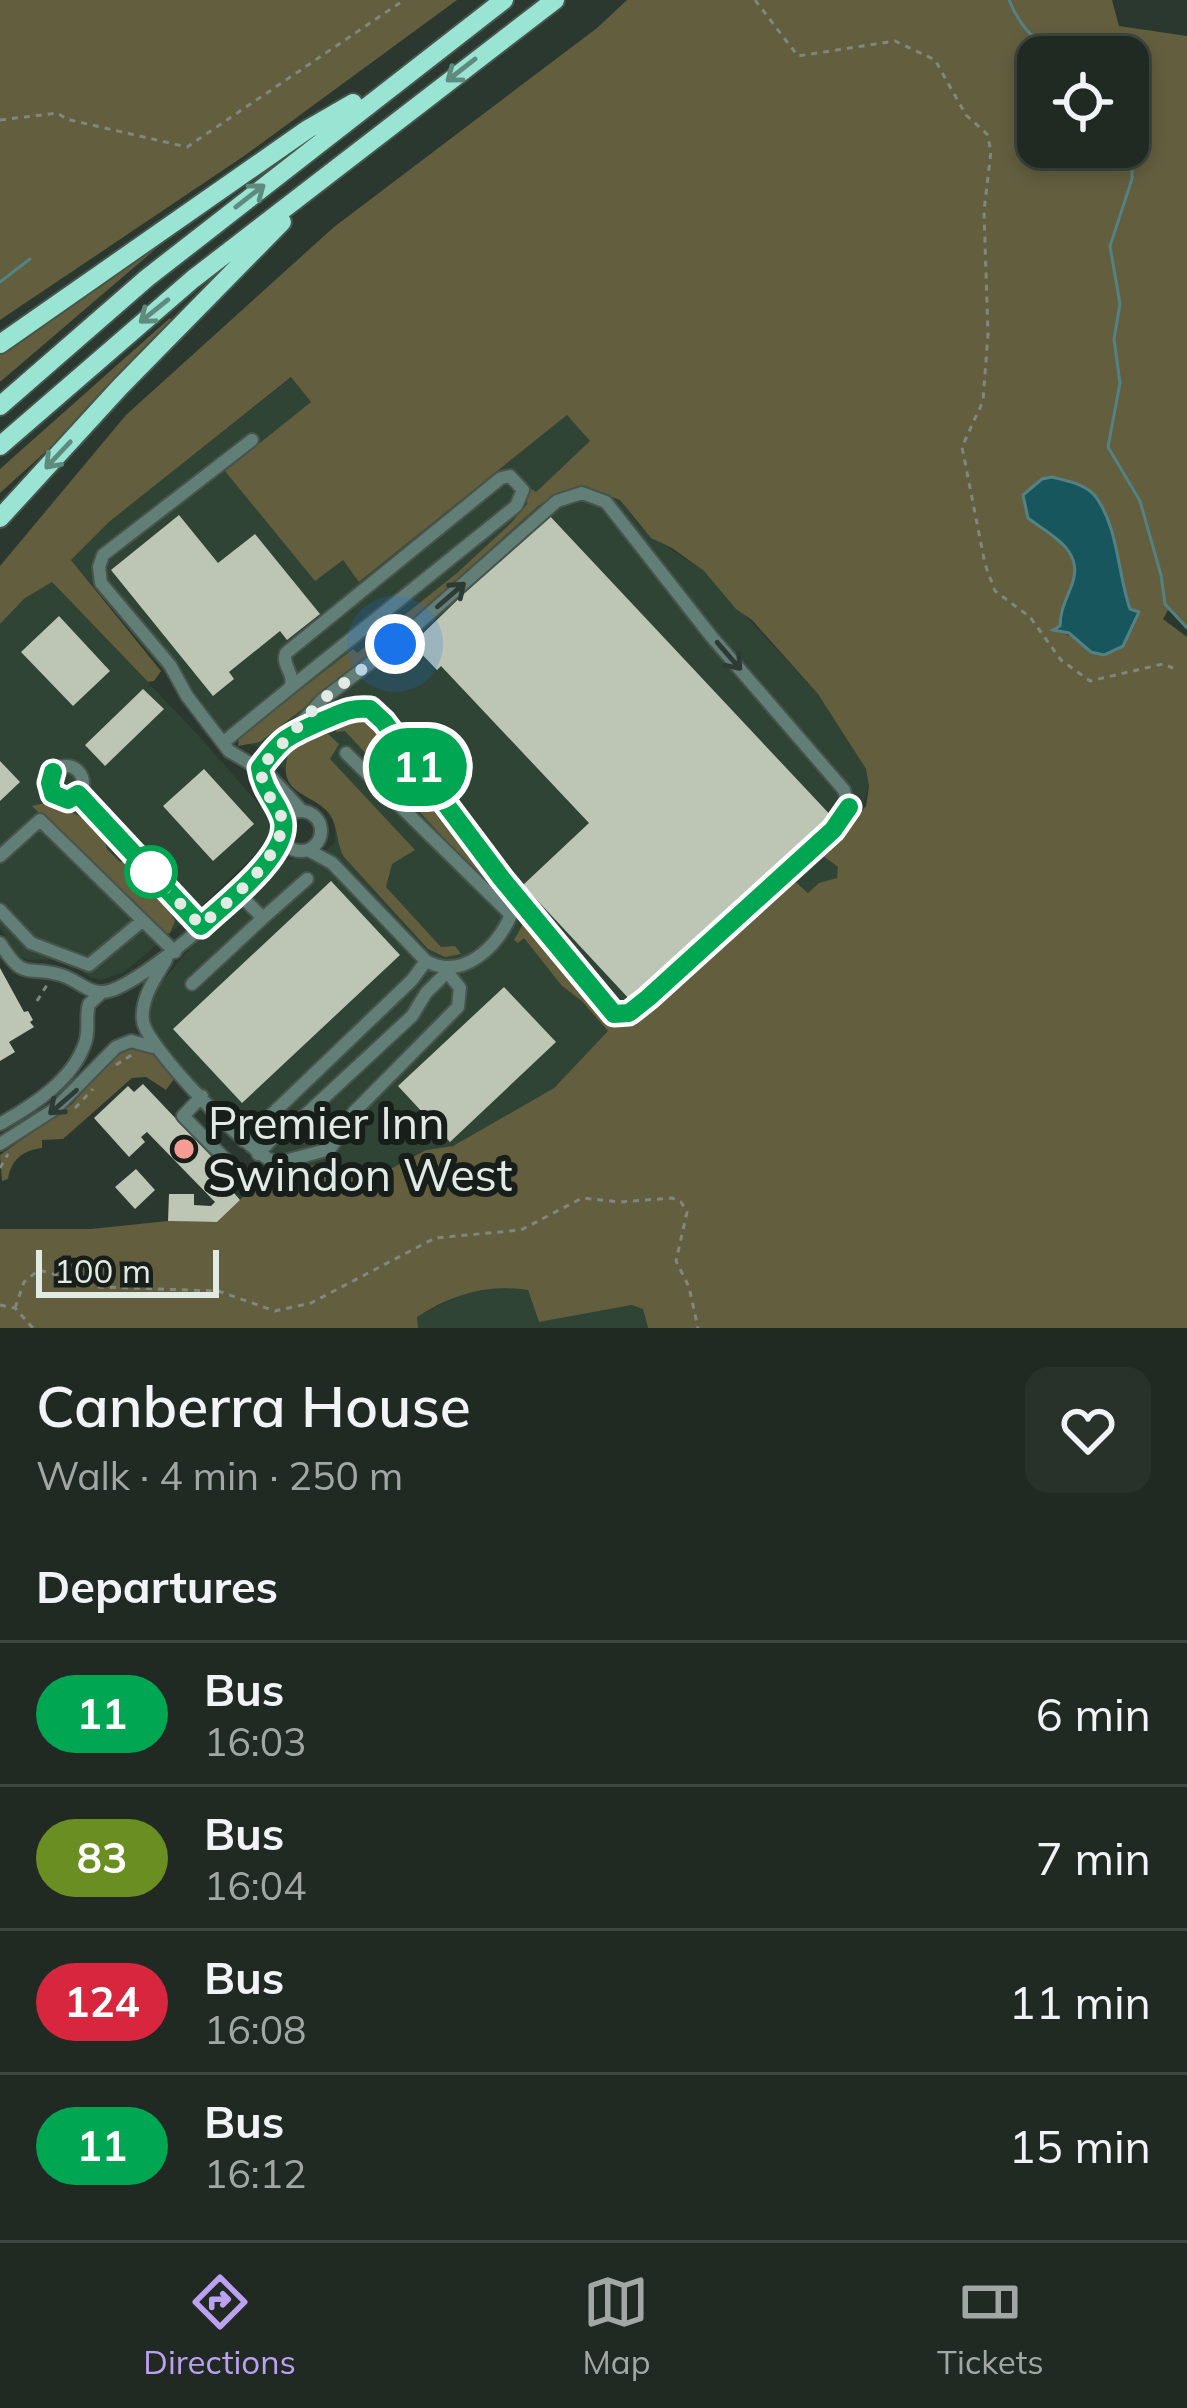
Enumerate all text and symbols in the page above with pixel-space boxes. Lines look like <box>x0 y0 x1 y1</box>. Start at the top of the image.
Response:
map controls <box>1017 36 1149 168</box>
button: locate <box>1017 36 1149 168</box>
one-way arrow <box>445 56 477 82</box>
one-way arrow <box>234 183 266 210</box>
one-way arrow <box>139 297 171 324</box>
one-way arrow <box>44 439 72 469</box>
one-way arrow <box>436 581 466 609</box>
your location <box>365 614 425 674</box>
one-way arrow <box>714 640 742 671</box>
line badge: 11 <box>364 728 472 806</box>
text: 11 <box>393 740 443 793</box>
unlabelled marker <box>126 847 176 897</box>
one-way arrow <box>48 1087 78 1115</box>
place label: Premier Inn Swindon West <box>208 1094 512 1202</box>
marker: Premier Inn Swindon West <box>171 1136 197 1162</box>
scale bar <box>36 1244 219 1297</box>
text: 100 m <box>54 1250 151 1291</box>
button: heart <box>1025 1367 1151 1493</box>
text: Canberra House <box>36 1370 471 1441</box>
text: Walk · 4 min · 250 m <box>36 1451 403 1500</box>
text: Departures <box>36 1558 278 1614</box>
text: Bus <box>204 1661 284 1717</box>
text: 6 min <box>1036 1686 1151 1742</box>
text: 11 <box>77 1687 127 1740</box>
text: 16:03 <box>204 1717 307 1766</box>
text: Bus <box>204 1805 284 1861</box>
text: 7 min <box>1036 1830 1151 1886</box>
text: 83 <box>77 1831 127 1884</box>
text: 16:04 <box>204 1861 307 1910</box>
text: Bus <box>204 1949 284 2005</box>
text: 11 min <box>1009 1974 1151 2030</box>
text: 124 <box>64 1975 140 2028</box>
text: 16:08 <box>204 2005 307 2054</box>
text: Bus <box>204 2093 284 2149</box>
text: 15 min <box>1009 2118 1151 2174</box>
text: 11 <box>77 2119 127 2172</box>
text: 16:12 <box>204 2149 307 2198</box>
tab: Directions <box>143 2269 296 2382</box>
tab: Map <box>583 2269 650 2382</box>
tab: Tickets <box>937 2269 1044 2382</box>

